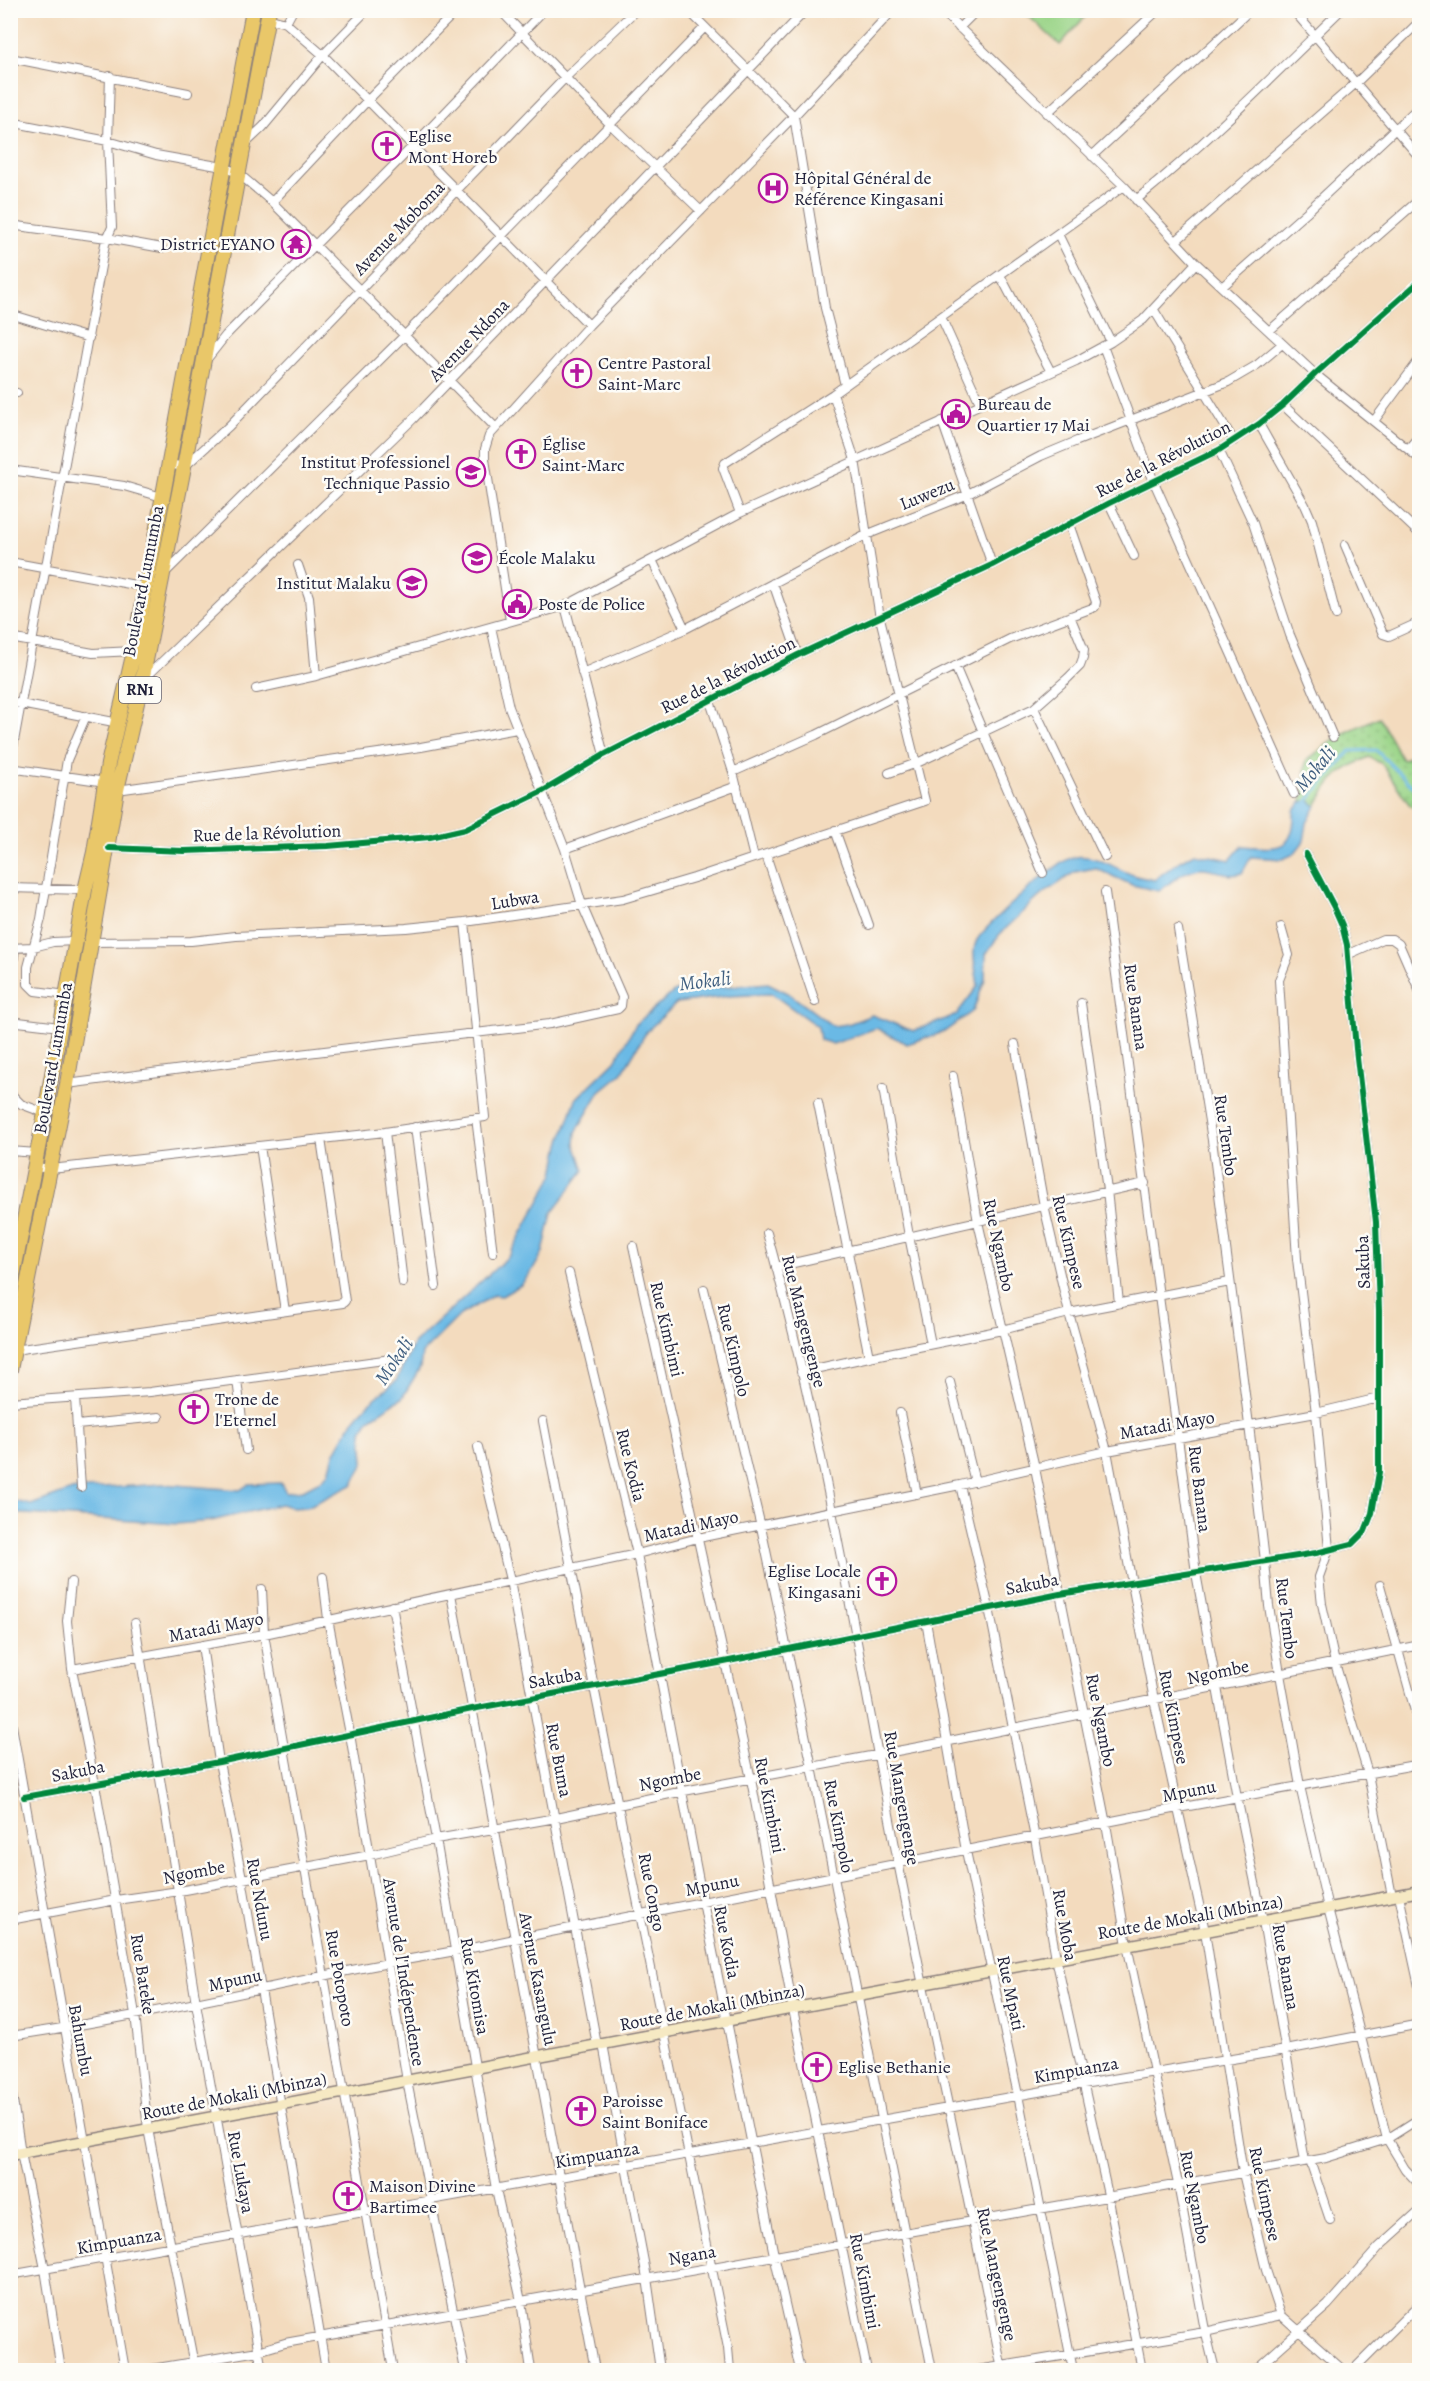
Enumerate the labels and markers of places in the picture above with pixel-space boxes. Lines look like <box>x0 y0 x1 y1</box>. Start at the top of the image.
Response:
place label: Eglise Mont Horeb <box>408 124 497 169</box>
church icon: Eglise Mont Horeb <box>371 130 403 162</box>
place label: Hôpital Général de Référence Kingasani <box>794 166 944 211</box>
hospital icon: Hôpital Général de Référence Kingasani <box>757 172 789 204</box>
temple icon: District EYANO <box>280 228 312 260</box>
place label: District EYANO <box>160 232 275 256</box>
place label: Centre Pastoral Saint-Marc <box>598 351 711 396</box>
church icon: Centre Pastoral Saint-Marc <box>561 357 593 389</box>
place label: Bureau de Quartier 17 Mai <box>977 392 1090 437</box>
public building icon: Bureau de Quartier 17 Mai <box>940 398 972 430</box>
place label: Église Saint-Marc <box>542 432 625 477</box>
church icon: Église Saint-Marc <box>505 438 537 470</box>
place label: Institut Professionel Technique Passio <box>300 450 451 495</box>
school or university icon: Institut Professionel Technique Passio <box>455 456 487 488</box>
school or university icon: École Malaku <box>461 542 493 574</box>
place label: École Malaku <box>498 546 596 570</box>
school or university icon: Institut Malaku <box>396 567 428 599</box>
place label: Institut Malaku <box>276 571 391 595</box>
public building icon: Poste de Police <box>501 588 533 620</box>
place label: Poste de Police <box>538 592 645 616</box>
place label: Trone de l'Eternel <box>215 1387 279 1432</box>
church icon: Trone de l'Eternel <box>178 1393 210 1425</box>
place label: Eglise Locale Kingasani <box>767 1559 861 1604</box>
church icon: Eglise Locale Kingasani <box>866 1565 898 1597</box>
church icon: Eglise Bethanie <box>801 2051 833 2083</box>
place label: Eglise Bethanie <box>838 2055 951 2079</box>
place label: Paroisse Saint Boniface <box>602 2089 708 2134</box>
church icon: Paroisse Saint Boniface <box>565 2095 597 2127</box>
place label: Maison Divine Bartimee <box>369 2174 476 2219</box>
church icon: Maison Divine Bartimee <box>332 2180 364 2212</box>

